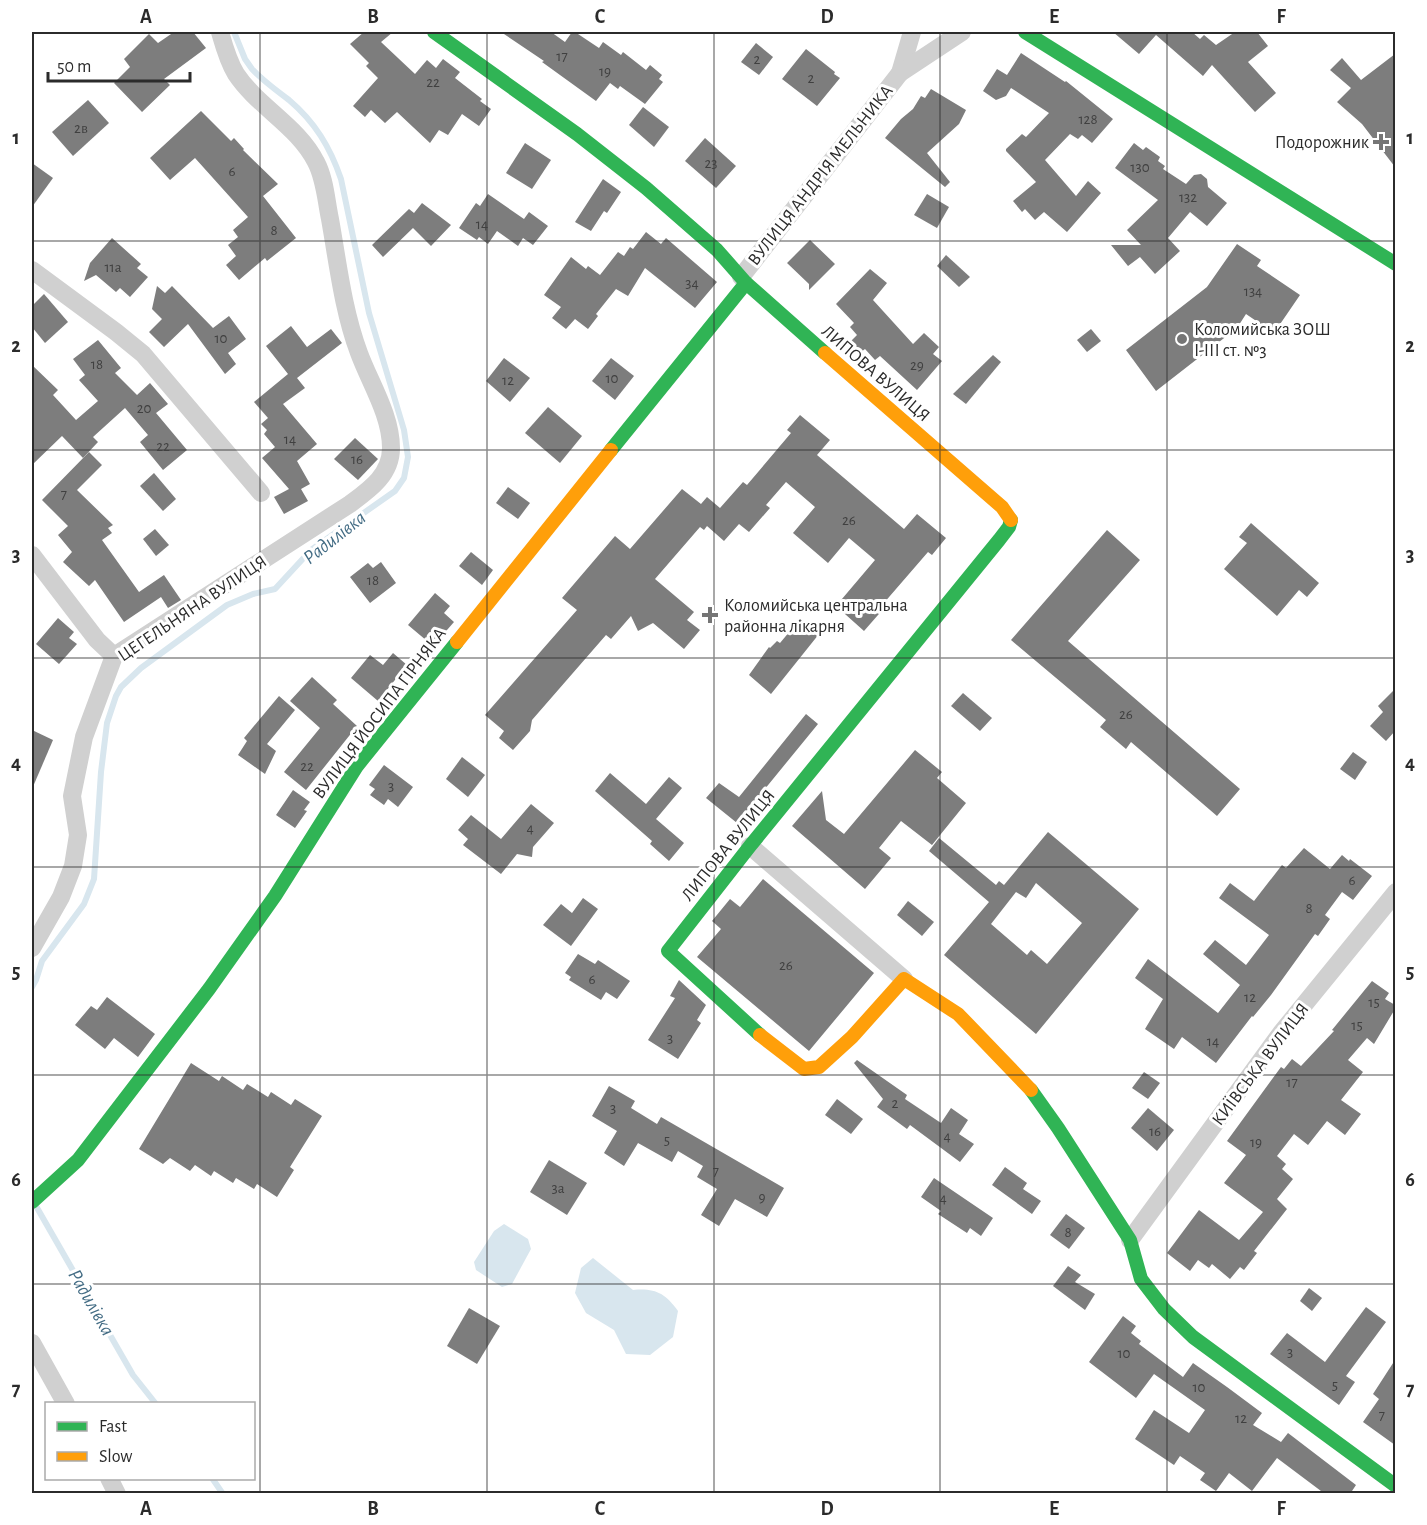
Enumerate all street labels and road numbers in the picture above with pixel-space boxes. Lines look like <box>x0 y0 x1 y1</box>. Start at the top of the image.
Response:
street label: ВУЛИЦЯ АНДРІЯ МЕЛЬНИКА <box>745 82 897 269</box>
street label: ЛИПОВА ВУЛИЦЯ <box>818 322 933 425</box>
street label: ЦЕГЕЛЬНЯНА ВУЛИЦЯ <box>115 552 270 665</box>
street label: ВУЛИЦЯ ЙОСИПА ГІРНЯКА <box>308 623 450 802</box>
street label: ЛИПОВА ВУЛИЦЯ <box>679 787 779 904</box>
street label: КИЇВСЬКА ВУЛИЦЯ <box>1207 999 1313 1129</box>

